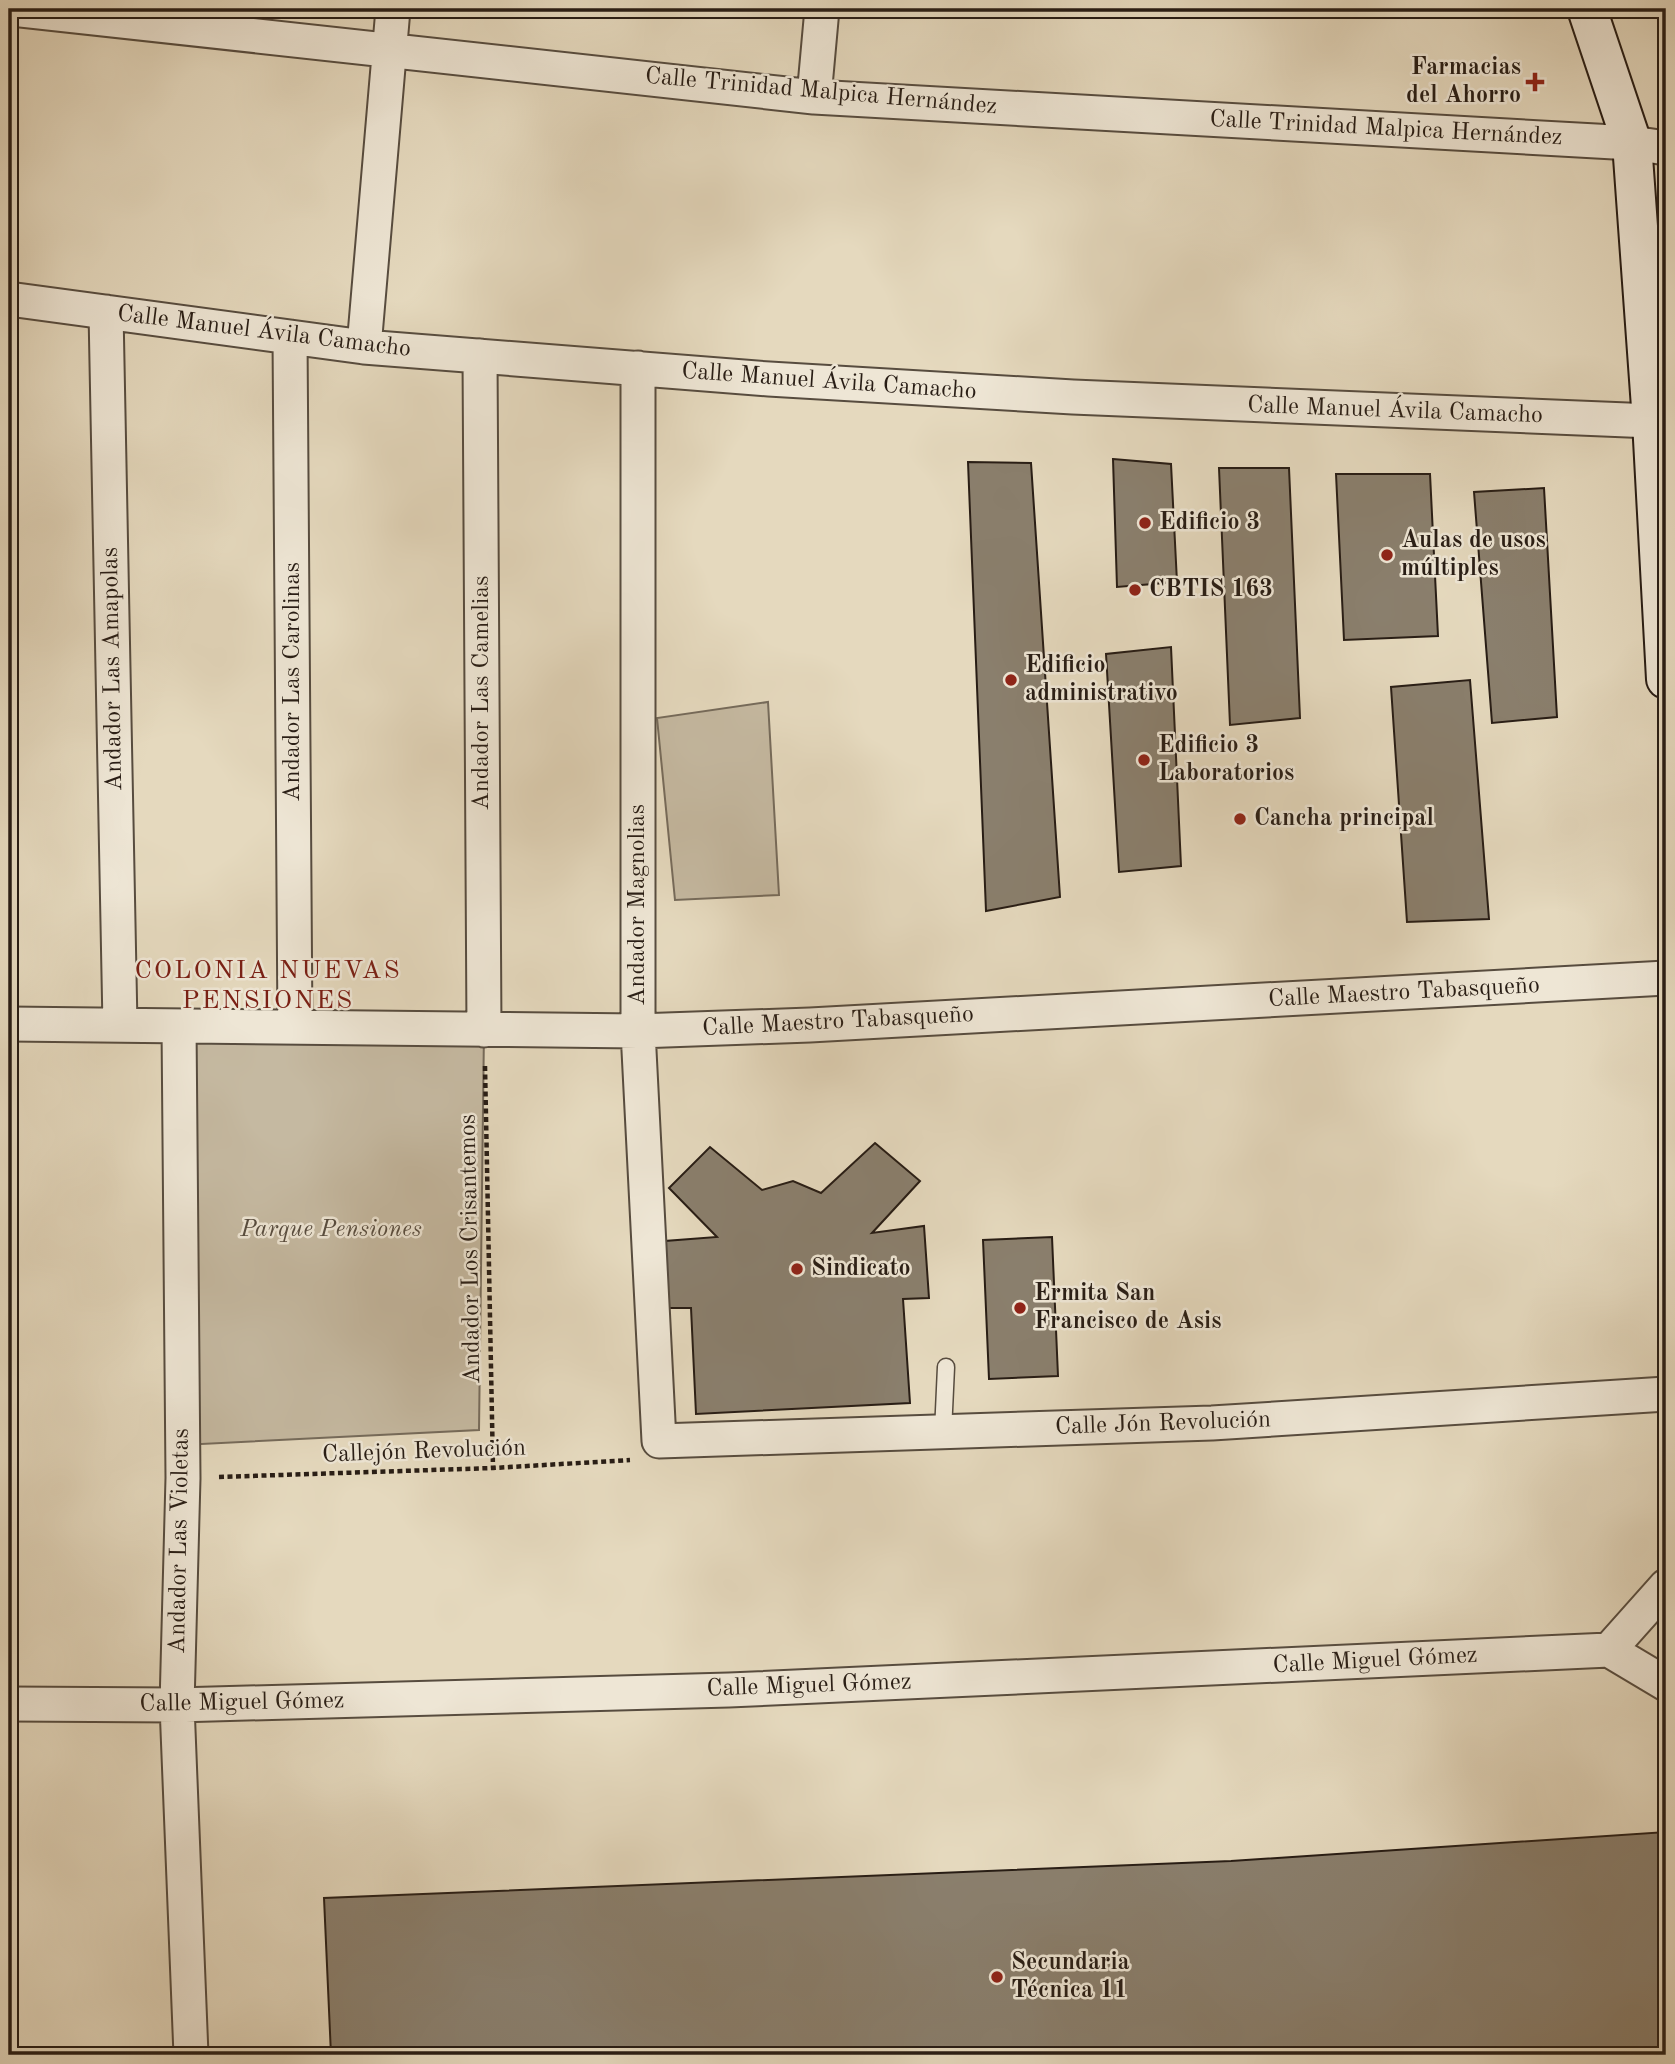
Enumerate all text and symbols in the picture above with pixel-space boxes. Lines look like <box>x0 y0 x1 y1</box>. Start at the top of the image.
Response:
place label: Farmacias del Ahorro <box>1406 56 1521 108</box>
street label: Calle Trinidad Malpica Hernández <box>644 65 998 119</box>
marker: Farmacias del Ahorro <box>1527 74 1543 90</box>
street label: Calle Trinidad Malpica Hernández <box>1209 108 1563 150</box>
street label: Calle Manuel Ávila Camacho <box>116 298 413 362</box>
street label: Calle Manuel Ávila Camacho <box>681 356 978 404</box>
street label: Calle Manuel Ávila Camacho <box>1247 390 1543 428</box>
place label: Edificio 3 <box>1159 511 1260 535</box>
marker: Edificio 3 <box>1137 515 1153 531</box>
place label: Aulas de usos múltiples <box>1401 529 1546 581</box>
street label: Andador Las Amapolas <box>99 547 127 791</box>
marker: Aulas de usos múltiples <box>1379 547 1395 563</box>
street label: Andador Las Carolinas <box>281 562 305 802</box>
street label: Andador Las Camelias <box>470 575 494 811</box>
place label: CBTIS 163 <box>1149 578 1273 602</box>
marker: CBTIS 163 <box>1127 582 1143 598</box>
place label: Edificio administrativo <box>1025 654 1178 706</box>
marker: Edificio administrativo <box>1003 672 1019 688</box>
place label: Edificio 3 Laboratorios <box>1158 734 1294 786</box>
marker: Edificio 3 Laboratorios <box>1136 752 1152 768</box>
street label: Andador Magnolias <box>626 804 650 1006</box>
place label: Cancha principal <box>1254 807 1434 831</box>
marker: Cancha principal <box>1232 811 1248 827</box>
district label: COLONIA NUEVAS PENSIONES <box>134 958 402 1014</box>
street label: Calle Maestro Tabasqueño <box>1268 974 1540 1012</box>
street label: Calle Maestro Tabasqueño <box>702 1003 974 1041</box>
street label: Andador Los Crisantemos <box>457 1114 485 1384</box>
park label: Parque Pensiones <box>239 1218 422 1242</box>
place label: Sindicato <box>811 1257 911 1281</box>
marker: Sindicato <box>789 1261 805 1277</box>
place label: Ermita San Francisco de Asis <box>1034 1282 1222 1334</box>
marker: Ermita San Francisco de Asis <box>1012 1300 1028 1316</box>
street label: Calle Jón Revolución <box>1055 1408 1271 1440</box>
street label: Andador Las Violetas <box>166 1428 194 1654</box>
street label: Callejón Revolución <box>322 1436 526 1468</box>
street label: Calle Miguel Gómez <box>1272 1644 1478 1678</box>
street label: Calle Miguel Gómez <box>706 1670 912 1702</box>
street label: Calle Miguel Gómez <box>139 1689 345 1717</box>
place label: Secundaria Técnica 11 <box>1011 1951 1130 2003</box>
marker: Secundaria Técnica 11 <box>989 1969 1005 1985</box>

